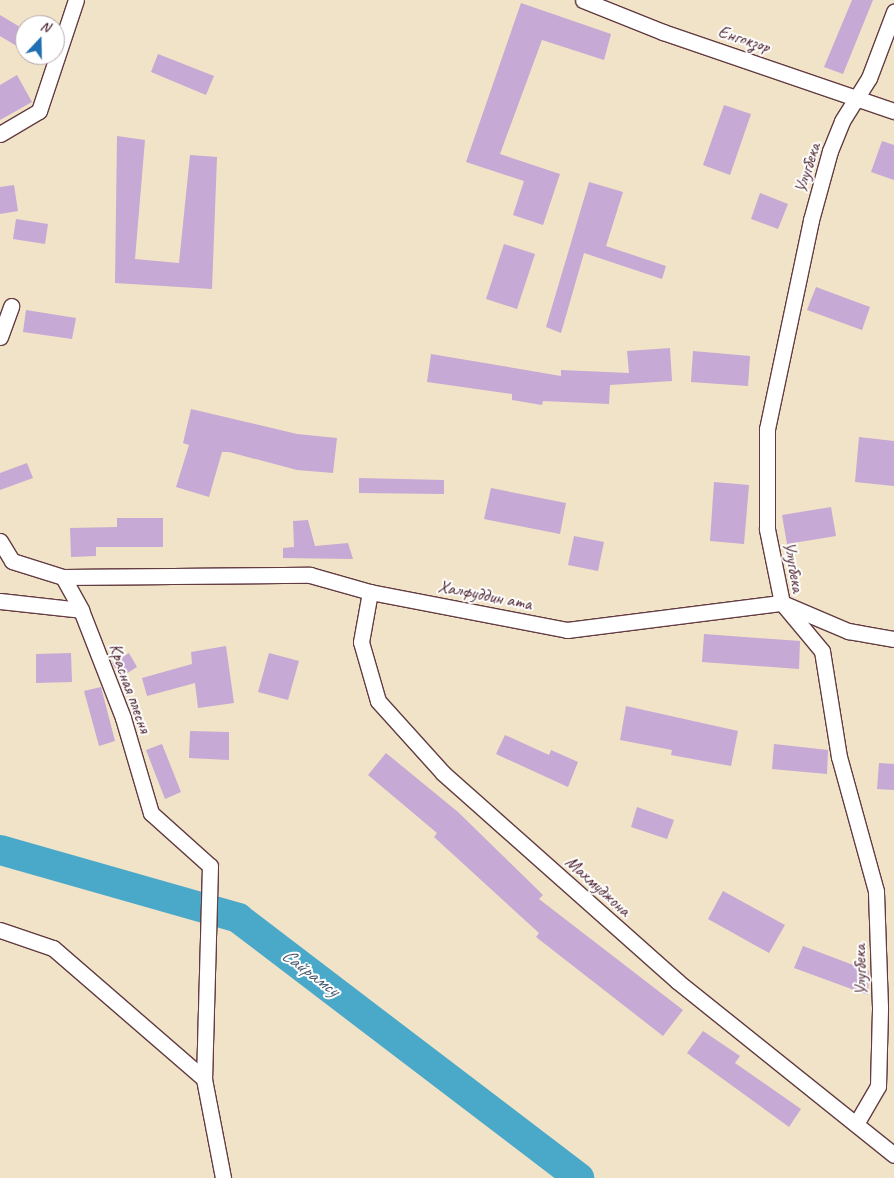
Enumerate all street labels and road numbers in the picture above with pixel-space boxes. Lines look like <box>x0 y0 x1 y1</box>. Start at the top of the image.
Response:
street label: Енгокзор <box>715 20 773 58</box>
street label: Улугбека <box>789 140 825 196</box>
street label: Улугбека <box>779 540 809 594</box>
street label: Халфуддин ата <box>437 575 533 615</box>
street label: Красная плесня <box>104 640 156 736</box>
street label: Махмуджона <box>561 851 635 921</box>
street label: Улугбека <box>848 944 872 996</box>

